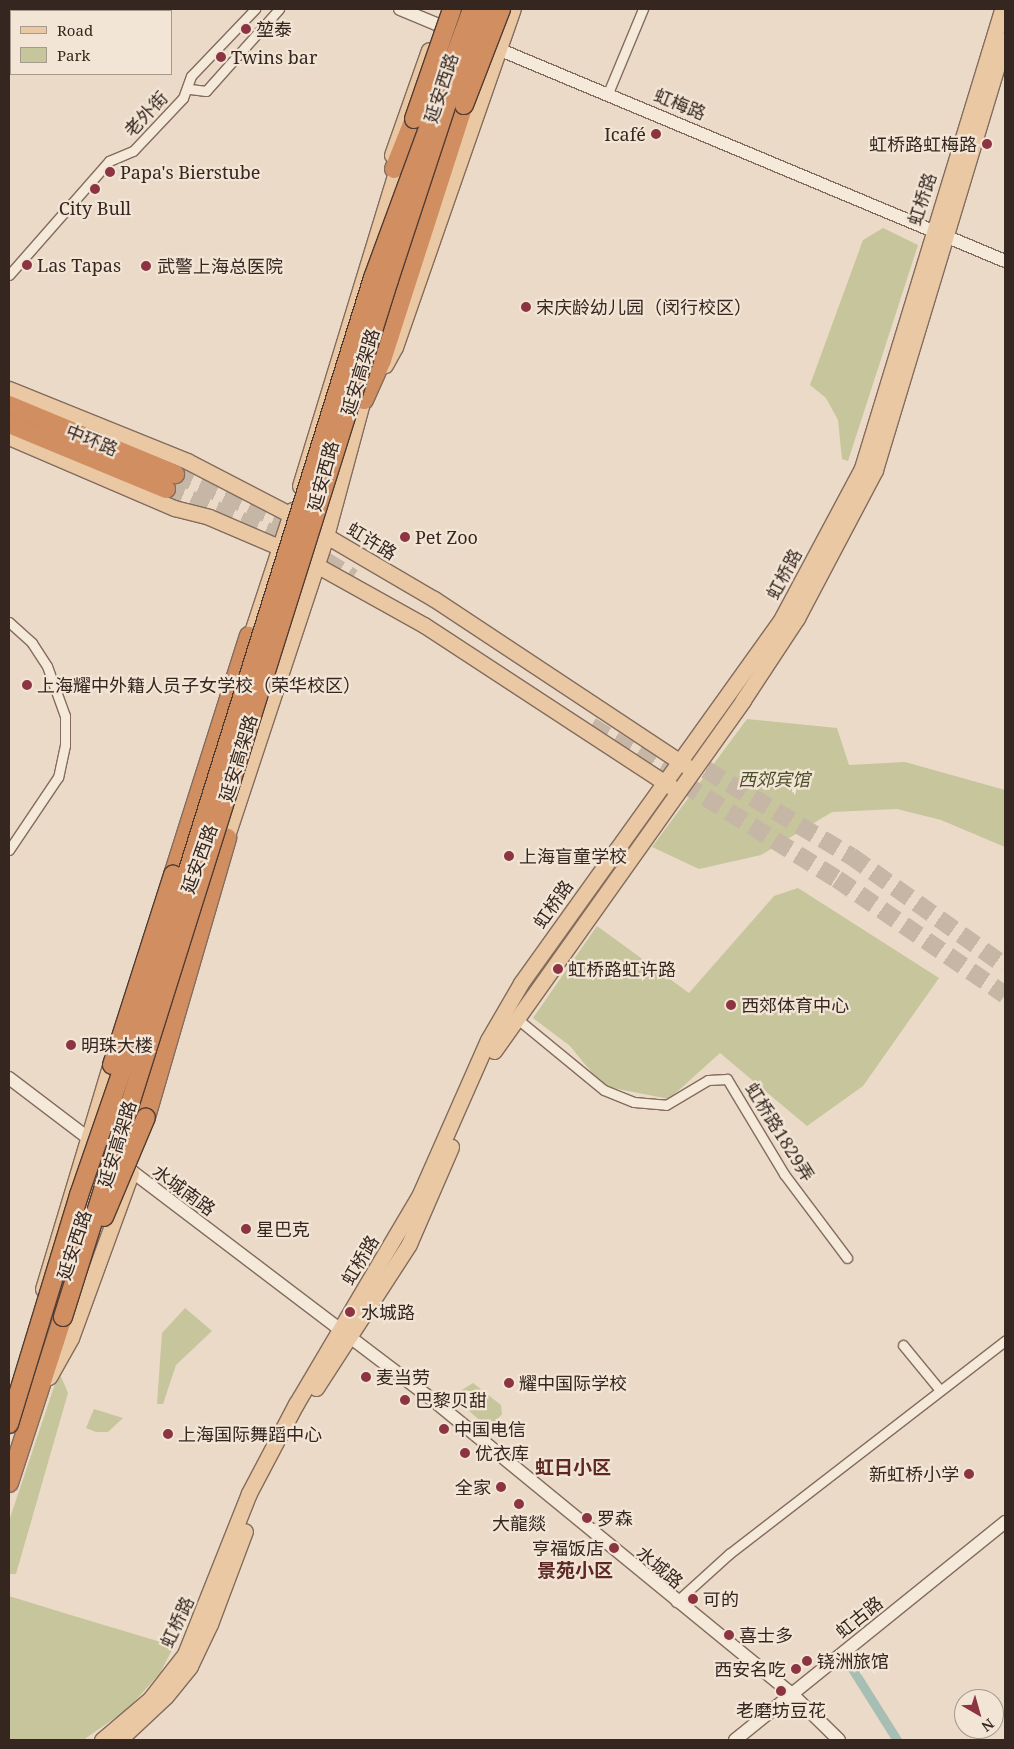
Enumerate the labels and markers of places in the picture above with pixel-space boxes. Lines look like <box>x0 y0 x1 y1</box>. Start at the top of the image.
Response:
place label: 堃泰 <box>256 18 292 40</box>
marker: 堃泰 <box>240 23 252 35</box>
place label: Twins bar <box>231 46 317 68</box>
marker: Twins bar <box>215 51 227 63</box>
place label: Icafé <box>604 123 646 145</box>
marker: Icafé <box>650 128 662 140</box>
place label: 虹桥路虹梅路 <box>869 133 977 155</box>
marker: 虹桥路虹梅路 <box>981 138 993 150</box>
place label: Papa's Bierstube <box>120 161 260 183</box>
marker: Papa's Bierstube <box>104 166 116 178</box>
marker: City Bull <box>89 183 101 195</box>
place label: City Bull <box>59 197 131 219</box>
place label: Las Tapas <box>37 254 121 276</box>
place label: 武警上海总医院 <box>157 255 283 277</box>
marker: Las Tapas <box>21 259 33 271</box>
marker: 武警上海总医院 <box>139 259 153 273</box>
place label: 宋庆龄幼儿园（闵行校区） <box>536 296 752 318</box>
marker: 宋庆龄幼儿园（闵行校区） <box>520 301 532 313</box>
place label: Pet Zoo <box>415 526 478 548</box>
marker: Pet Zoo <box>399 531 411 543</box>
place label: 上海耀中外籍人员子女学校（荣华校区） <box>37 674 361 696</box>
marker: 上海耀中外籍人员子女学校（荣华校区） <box>21 679 33 691</box>
place label: 上海盲童学校 <box>519 845 627 867</box>
marker: 上海盲童学校 <box>503 850 515 862</box>
place label: 虹桥路虹许路 <box>568 958 676 980</box>
marker: 虹桥路虹许路 <box>552 963 564 975</box>
place label: 西郊体育中心 <box>741 994 849 1016</box>
marker: 西郊体育中心 <box>725 999 737 1011</box>
place label: 明珠大楼 <box>81 1034 153 1056</box>
marker: 明珠大楼 <box>65 1039 77 1051</box>
place label: 星巴克 <box>256 1218 310 1240</box>
marker: 星巴克 <box>240 1223 252 1235</box>
place label: 水城路 <box>361 1301 415 1323</box>
marker: 水城路 <box>343 1305 357 1319</box>
place label: 麦当劳 <box>376 1366 430 1388</box>
marker: 麦当劳 <box>360 1371 372 1383</box>
place label: 耀中国际学校 <box>519 1372 627 1394</box>
marker: 耀中国际学校 <box>503 1377 515 1389</box>
place label: 巴黎贝甜 <box>415 1389 487 1411</box>
marker: 巴黎贝甜 <box>399 1394 411 1406</box>
place label: 中国电信 <box>454 1418 526 1440</box>
place label: 上海国际舞蹈中心 <box>178 1423 322 1445</box>
marker: 中国电信 <box>438 1423 450 1435</box>
marker: 上海国际舞蹈中心 <box>162 1428 174 1440</box>
place label: 优衣库 <box>475 1442 529 1464</box>
marker: 优衣库 <box>459 1447 471 1459</box>
place label: 新虹桥小学 <box>869 1463 959 1485</box>
marker: 新虹桥小学 <box>963 1468 975 1480</box>
place label: 全家 <box>455 1476 491 1498</box>
marker: 全家 <box>495 1481 507 1493</box>
marker: 大龍燚 <box>513 1498 525 1510</box>
place label: 罗森 <box>597 1507 633 1529</box>
place label: 大龍燚 <box>492 1512 546 1534</box>
marker: 罗森 <box>581 1512 593 1524</box>
place label: 亨福饭店 <box>532 1537 604 1559</box>
marker: 亨福饭店 <box>608 1542 620 1554</box>
place label: 可的 <box>703 1588 739 1610</box>
marker: 可的 <box>687 1593 699 1605</box>
place label: 喜士多 <box>739 1624 793 1646</box>
marker: 喜士多 <box>723 1629 735 1641</box>
place label: 铙洲旅馆 <box>817 1650 889 1672</box>
marker: 铙洲旅馆 <box>801 1655 813 1667</box>
place label: 西安名吃 <box>714 1658 786 1680</box>
marker: 西安名吃 <box>790 1663 802 1675</box>
marker: 老磨坊豆花 <box>775 1685 787 1697</box>
place label: 老磨坊豆花 <box>736 1699 826 1721</box>

